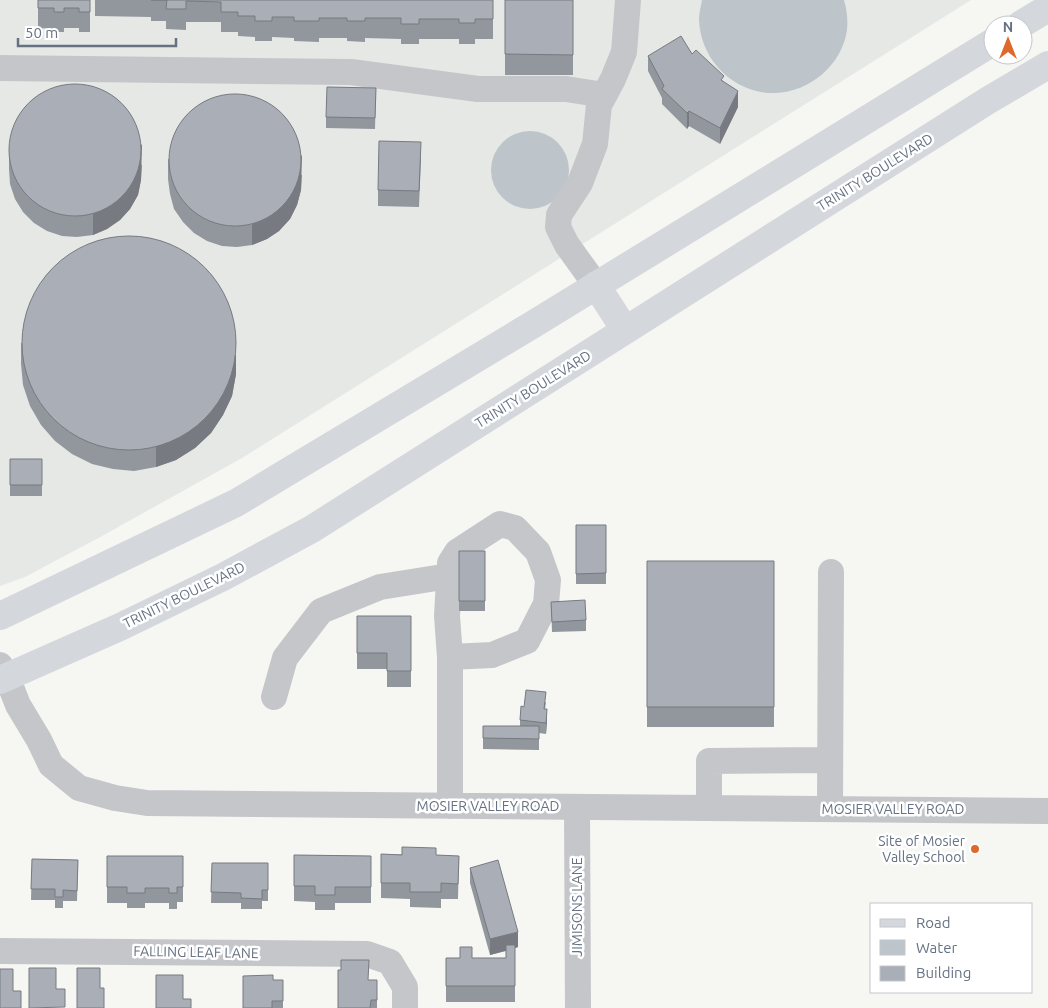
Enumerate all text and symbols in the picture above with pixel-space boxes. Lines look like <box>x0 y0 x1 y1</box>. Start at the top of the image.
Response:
scale bar <box>18 15 175 47</box>
north arrow <box>983 15 1033 65</box>
text: N <box>1003 19 1013 35</box>
text: 50 m <box>25 24 58 41</box>
street label: TRINITY BOULEVARD <box>814 130 936 214</box>
street label: TRINITY BOULEVARD <box>472 347 594 431</box>
street label: TRINITY BOULEVARD <box>121 559 248 631</box>
street label: MOSIER VALLEY ROAD <box>417 798 560 814</box>
street label: MOSIER VALLEY ROAD <box>822 801 965 817</box>
place label: Site of Mosier Valley School <box>878 833 966 865</box>
marker: Site of Mosier Valley School <box>969 843 981 855</box>
street label: JIMISONS LANE <box>569 857 585 957</box>
legend <box>870 903 1033 993</box>
text: Road <box>916 914 951 931</box>
text: Water <box>916 939 957 956</box>
street label: FALLING LEAF LANE <box>133 943 259 961</box>
text: Building <box>916 964 971 981</box>

